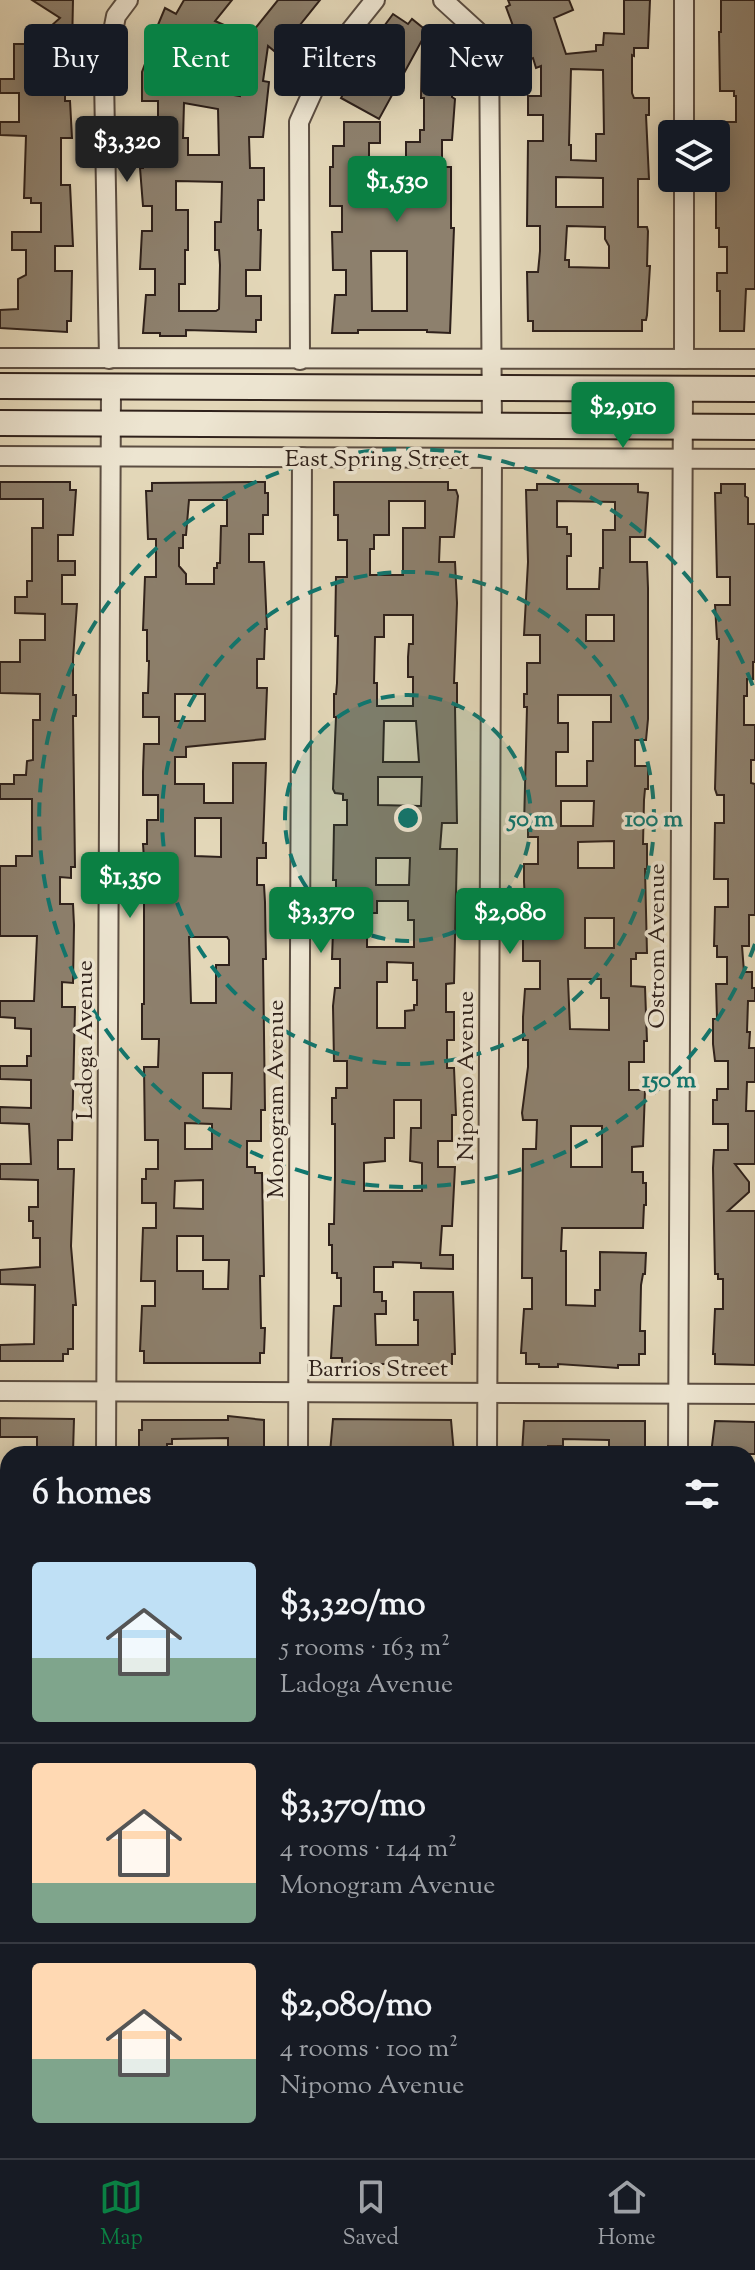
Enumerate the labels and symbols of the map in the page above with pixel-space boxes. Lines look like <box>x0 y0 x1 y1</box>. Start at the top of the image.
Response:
pin: $3,320 <box>62 116 192 184</box>
pin: $1,530 <box>332 156 462 224</box>
pin: $2,910 <box>558 382 688 450</box>
street label: East Spring Street <box>285 443 469 477</box>
text: 50 m <box>506 803 554 837</box>
text: 100 m <box>625 803 683 837</box>
centre of rings <box>394 804 422 832</box>
pin: $1,350 <box>65 852 195 920</box>
street label: Ostrom Avenue <box>641 863 675 1029</box>
pin: $3,370 <box>256 887 386 955</box>
pin: $2,080 <box>445 888 575 956</box>
street label: Ladoga Avenue <box>69 960 103 1120</box>
street label: Nipomo Avenue <box>450 991 484 1161</box>
street label: Monogram Avenue <box>260 1000 294 1198</box>
text: 150 m <box>642 1064 696 1098</box>
street label: Barrios Street <box>308 1353 448 1387</box>

